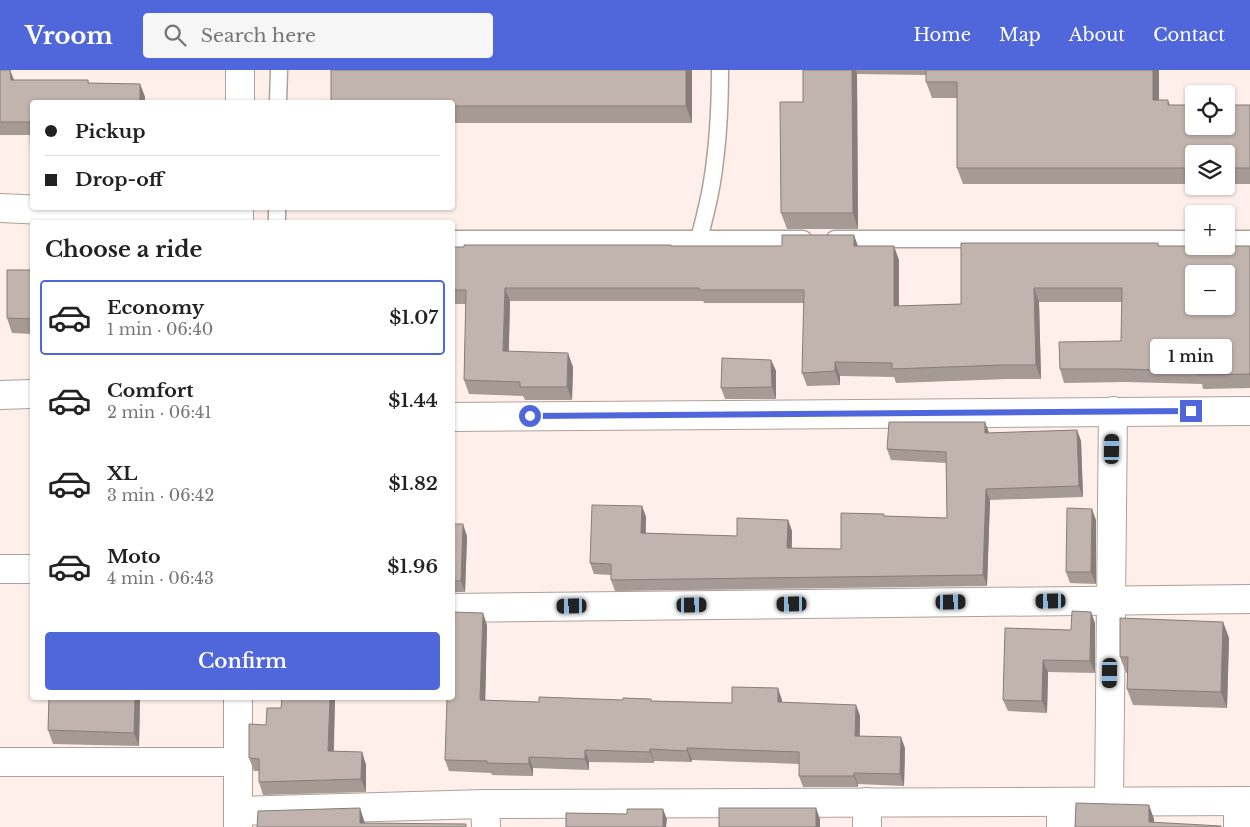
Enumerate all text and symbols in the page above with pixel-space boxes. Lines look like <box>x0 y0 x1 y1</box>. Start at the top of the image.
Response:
search box <box>143 13 493 58</box>
text: Vroom <box>25 21 113 50</box>
icon: search <box>161 21 189 49</box>
text: Search here <box>201 24 316 47</box>
text: Home <box>913 24 971 46</box>
text: Map <box>999 24 1041 46</box>
text: About <box>1069 24 1125 46</box>
text: Contact <box>1153 24 1225 46</box>
map controls <box>1185 85 1235 315</box>
button: locate <box>1185 85 1235 135</box>
text: Pickup <box>75 120 146 143</box>
button: layers <box>1185 145 1235 195</box>
text: Drop-off <box>75 168 164 191</box>
button: + <box>1185 205 1235 255</box>
text: Choose a ride <box>45 236 202 263</box>
button: − <box>1185 265 1235 315</box>
icon: car <box>47 295 92 340</box>
text: Economy <box>107 296 204 319</box>
text: $1.07 <box>389 306 438 329</box>
text: 1 min · 06:40 <box>107 319 213 339</box>
callout: 1 min <box>1150 338 1232 374</box>
text: 1 min <box>1168 346 1214 366</box>
icon: car <box>47 378 92 423</box>
text: Comfort <box>107 379 194 402</box>
text: $1.44 <box>388 389 438 412</box>
route end <box>1180 400 1202 422</box>
text: 2 min · 06:41 <box>107 402 212 422</box>
route start <box>519 405 541 427</box>
car <box>1104 434 1119 464</box>
icon: car <box>47 461 92 506</box>
text: XL <box>107 462 137 485</box>
text: $1.82 <box>389 472 438 495</box>
text: 3 min · 06:42 <box>107 485 214 505</box>
icon: car <box>47 544 92 589</box>
text: Moto <box>107 545 161 568</box>
text: $1.96 <box>387 555 438 578</box>
text: 4 min · 06:43 <box>107 568 214 588</box>
car <box>1035 593 1066 609</box>
car <box>935 594 966 610</box>
car <box>776 596 807 612</box>
car <box>676 597 707 613</box>
car <box>556 598 587 614</box>
button: Confirm <box>45 632 440 690</box>
car <box>1102 658 1117 688</box>

